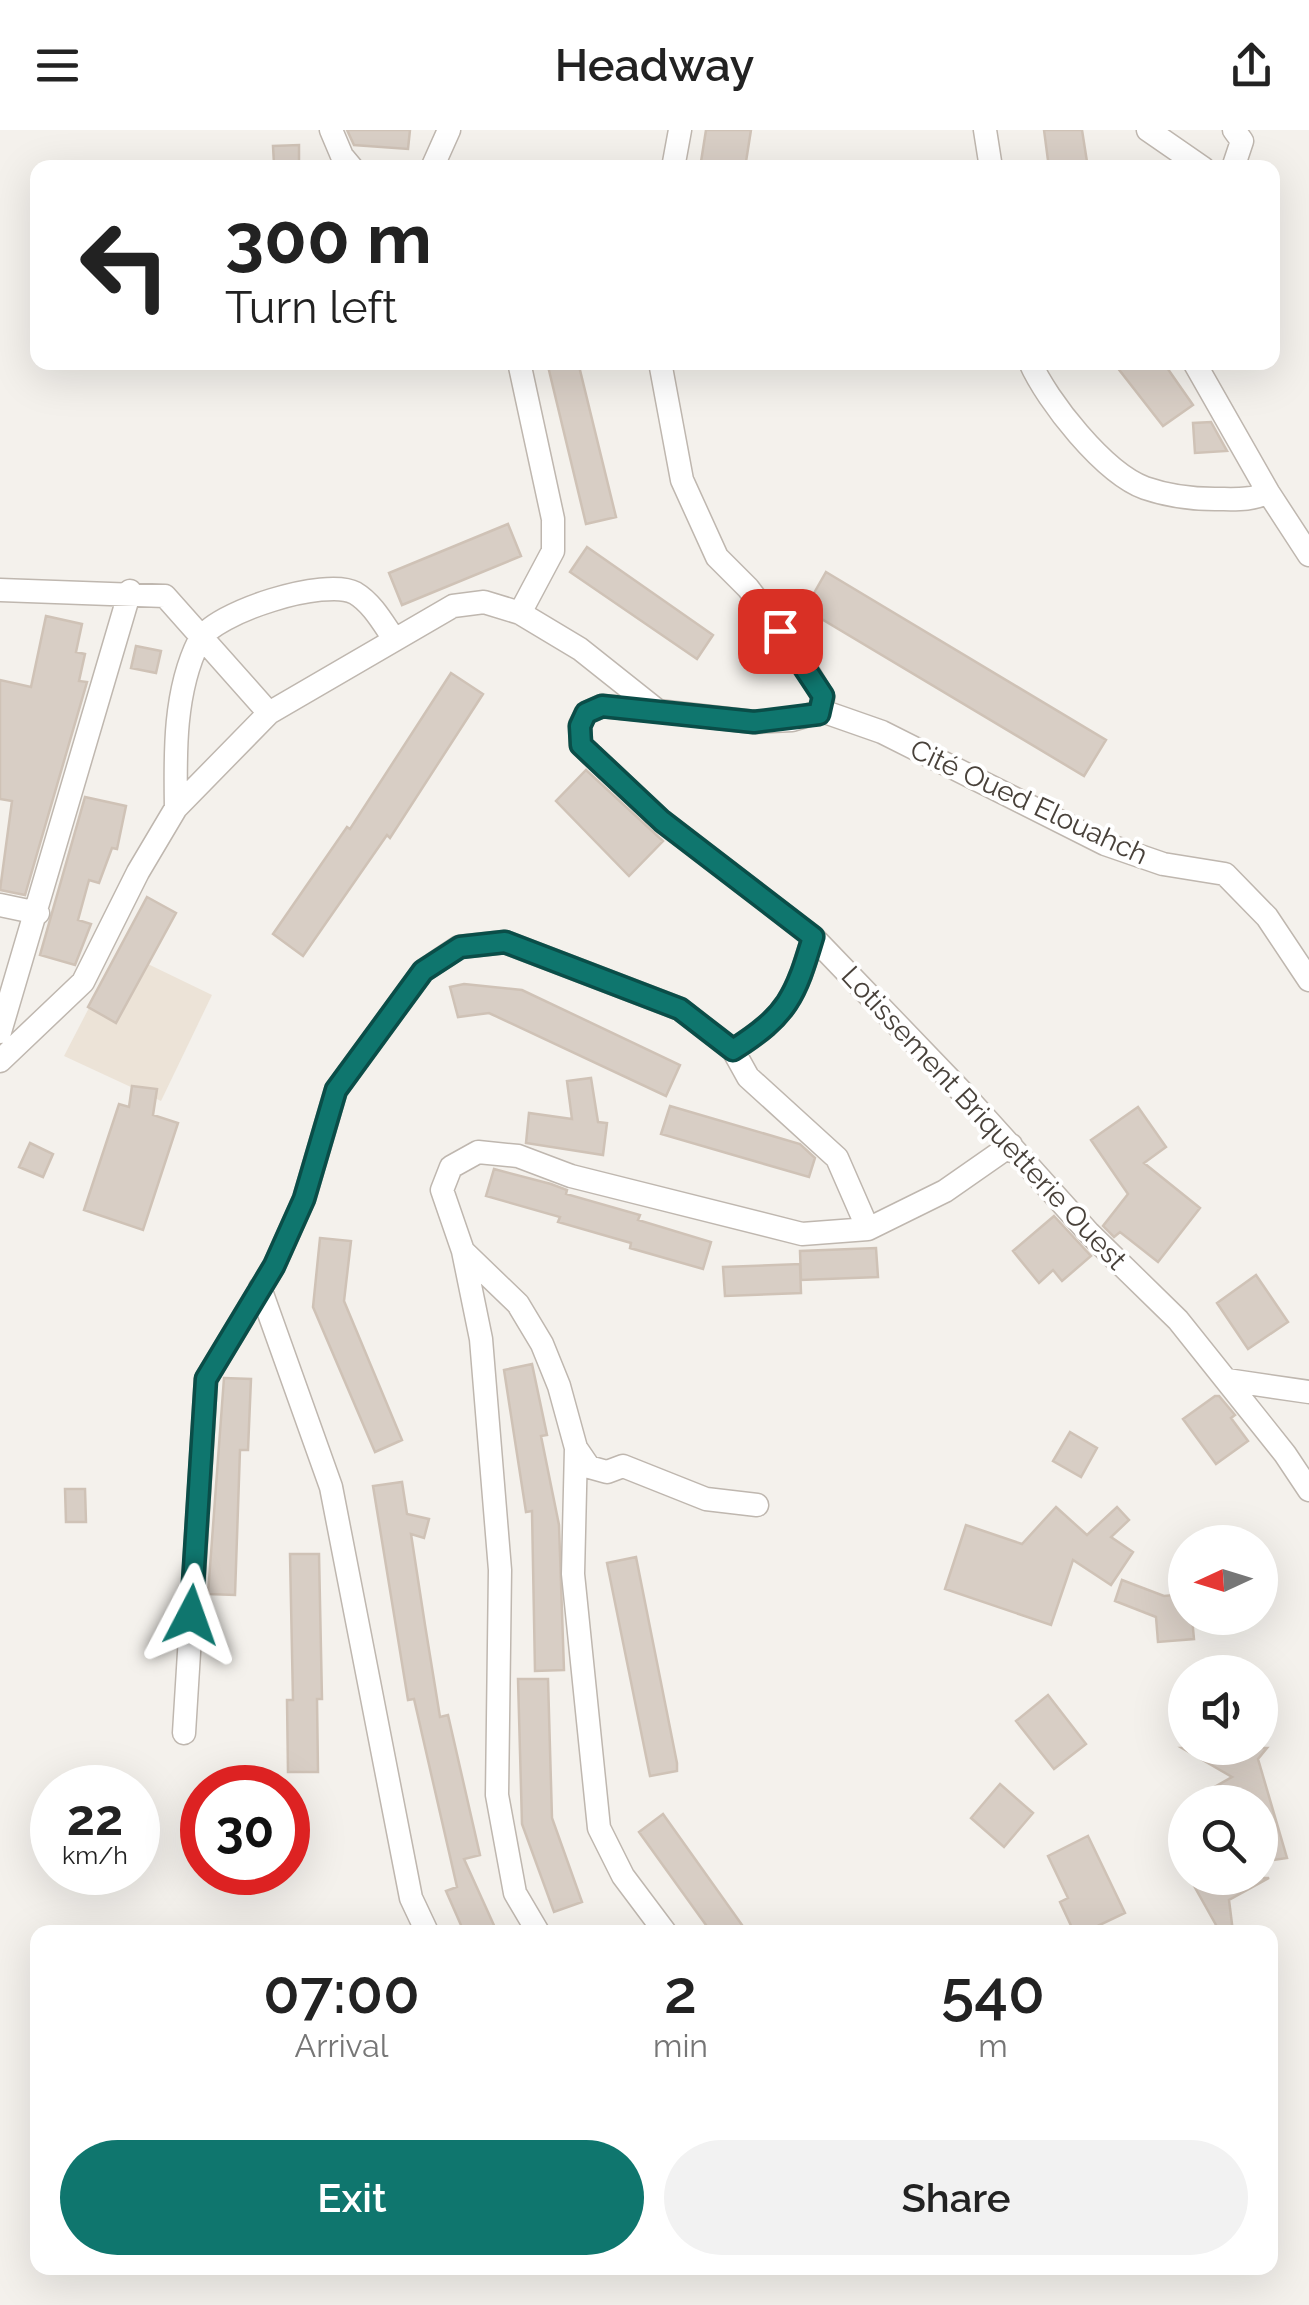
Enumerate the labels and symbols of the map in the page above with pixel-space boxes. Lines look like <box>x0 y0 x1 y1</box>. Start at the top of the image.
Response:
pin <box>738 589 823 674</box>
street label: Cité Oued Elouahch <box>905 733 1153 871</box>
street label: Lotissement Briquetterie Ouest <box>835 960 1134 1277</box>
north arrow <box>1168 1525 1278 1635</box>
position arrow <box>139 1563 243 1667</box>
speed limit sign: 30 <box>180 1765 310 1895</box>

